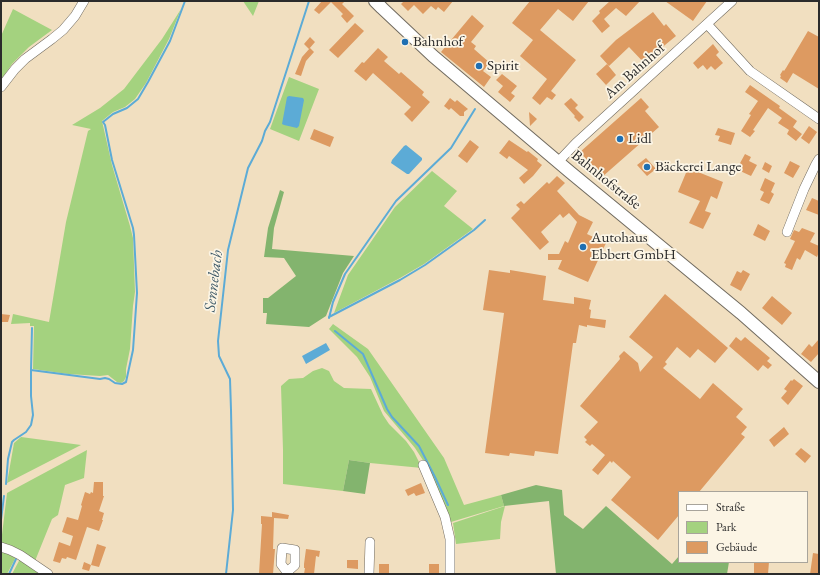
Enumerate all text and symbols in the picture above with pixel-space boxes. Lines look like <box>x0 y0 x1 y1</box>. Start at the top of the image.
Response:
place label: Bahnhof <box>413 33 463 51</box>
marker: Bahnhof <box>400 37 410 47</box>
street label: Am Bahnhof <box>601 39 669 103</box>
place label: Spirit <box>487 57 519 75</box>
marker: Spirit <box>474 61 484 71</box>
place label: Lidl <box>628 130 652 148</box>
marker: Lidl <box>615 134 625 144</box>
street label: Bahnhofstraße <box>568 146 644 214</box>
place label: Bäckerei Lange <box>655 158 741 176</box>
marker: Bäckerei Lange <box>642 162 652 172</box>
place label: Autohaus Ebbert GmbH <box>591 229 676 264</box>
marker: Autohaus Ebbert GmbH <box>578 242 588 252</box>
water label: Sennebach <box>201 249 227 313</box>
legend <box>678 491 808 563</box>
text: Straße <box>716 499 745 515</box>
text: Park <box>716 519 736 535</box>
text: Gebäude <box>716 539 757 555</box>

